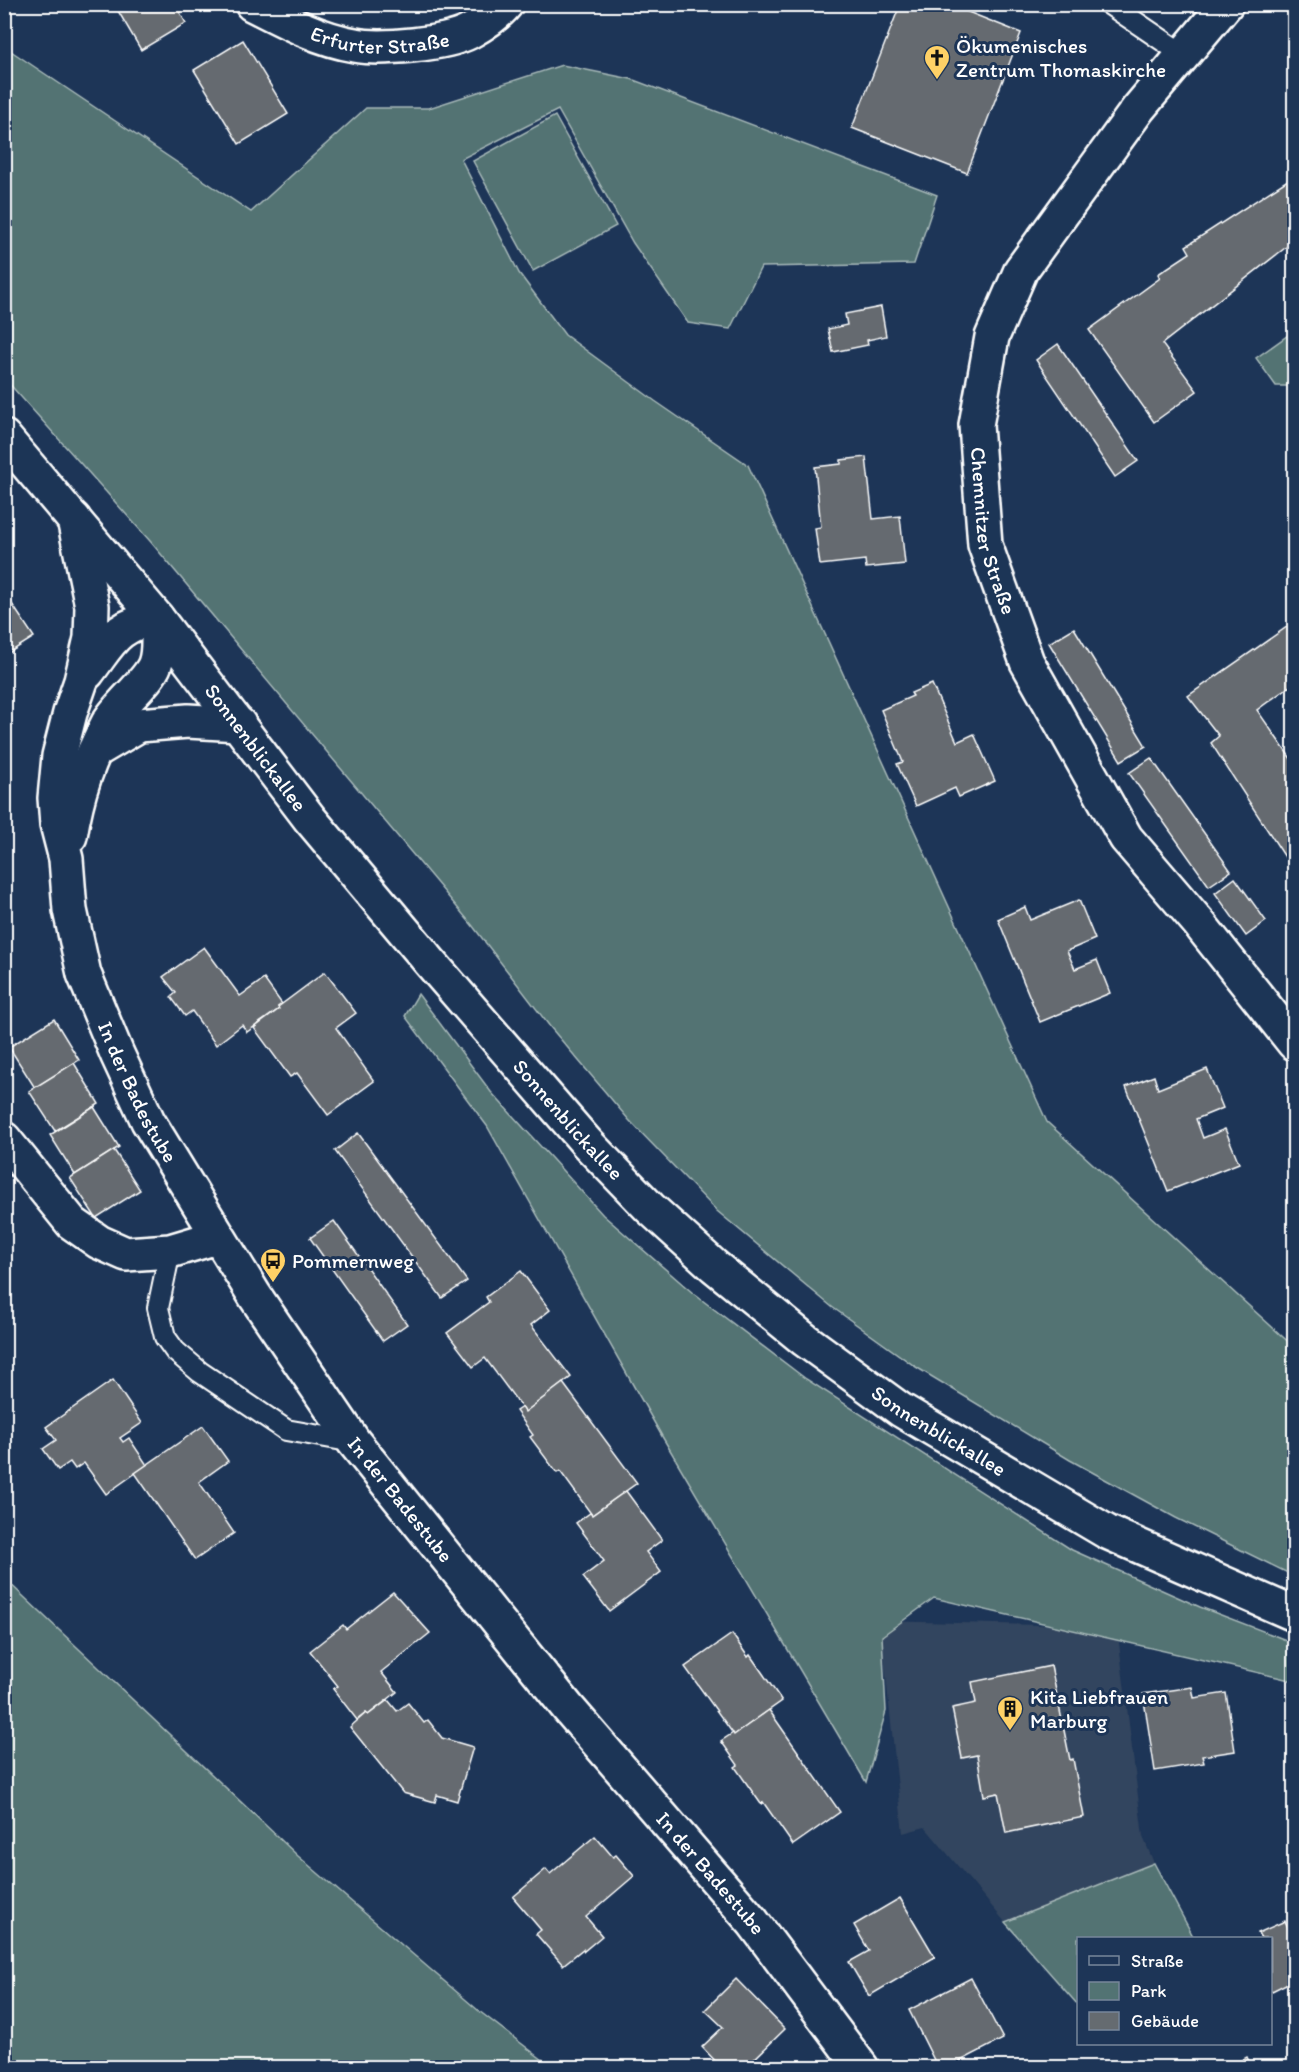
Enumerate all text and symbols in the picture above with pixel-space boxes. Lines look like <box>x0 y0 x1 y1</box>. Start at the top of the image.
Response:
street label: Erfurter Straße <box>307 20 452 59</box>
place label: Ökumenisches Zentrum Thomaskirche <box>956 33 1166 82</box>
church icon: Ökumenisches Zentrum Thomaskirche <box>922 43 952 81</box>
street label: Chemnitzer Straße <box>966 446 1022 618</box>
street label: Sonnenblickallee <box>200 679 313 816</box>
street label: In der Badestube <box>93 1018 183 1167</box>
street label: Sonnenblickallee <box>508 1054 629 1185</box>
bus stop icon: Pommernweg <box>258 1246 288 1284</box>
place label: Pommernweg <box>292 1248 414 1273</box>
street label: Sonnenblickallee <box>867 1380 1011 1481</box>
street label: In der Badestube <box>343 1431 459 1567</box>
place label: Kita Liebfrauen Marburg <box>1030 1684 1168 1733</box>
building icon: Kita Liebfrauen Marburg <box>995 1694 1025 1732</box>
street label: In der Badestube <box>651 1806 771 1939</box>
legend <box>1077 1937 1272 2045</box>
text: Straße <box>1131 1950 1184 1972</box>
text: Park <box>1131 1980 1166 2002</box>
text: Gebäude <box>1131 2010 1199 2032</box>

